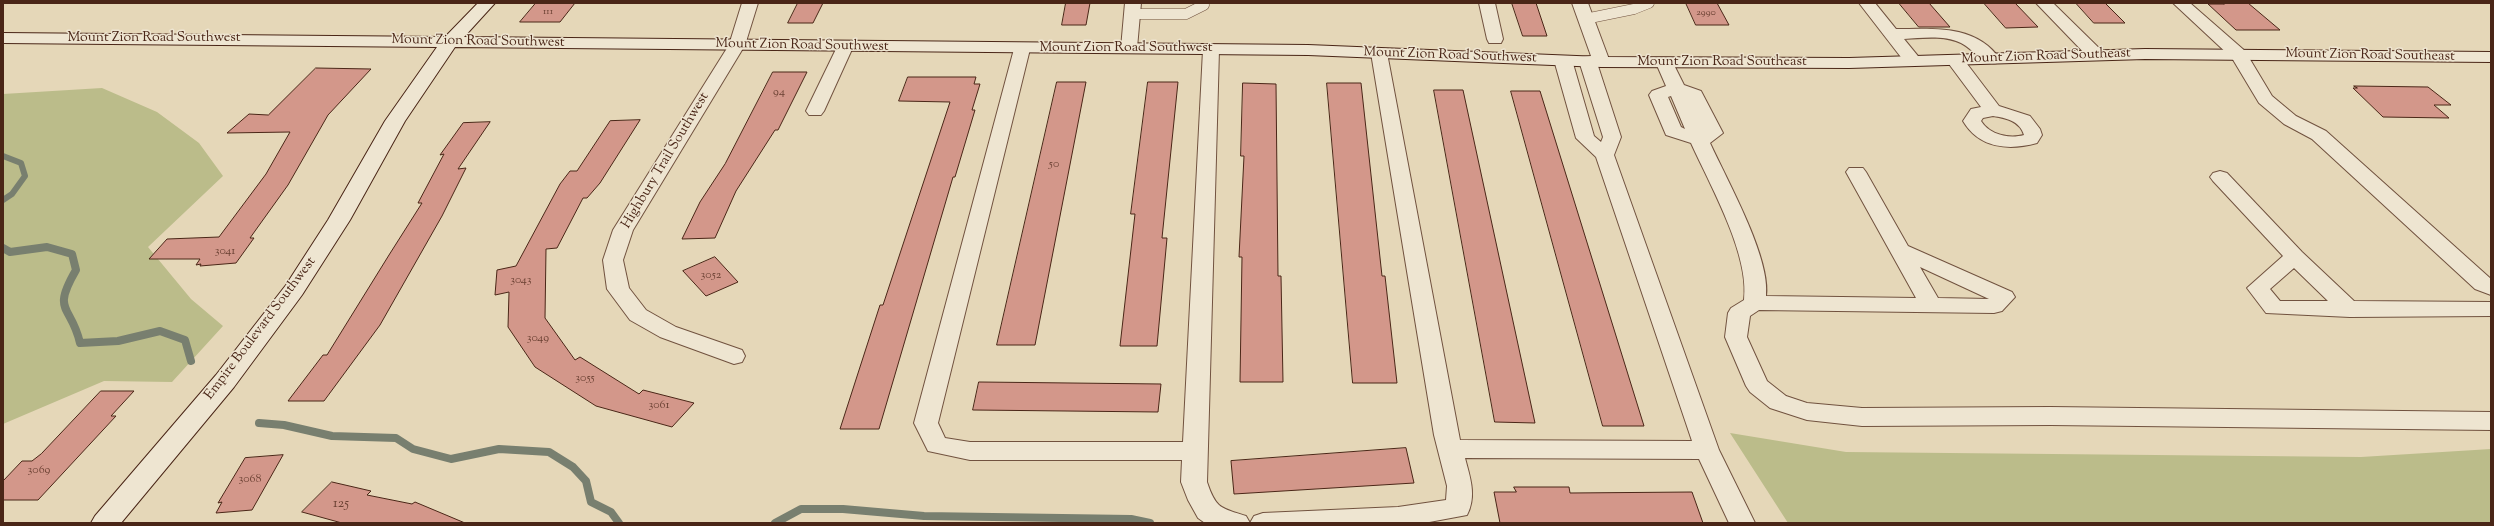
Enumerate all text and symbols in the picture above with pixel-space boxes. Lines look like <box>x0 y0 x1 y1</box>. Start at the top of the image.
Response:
house number: 111 <box>543 6 553 18</box>
house number: 2990 <box>1696 7 1716 19</box>
street label: Mount Zion Road Southwest <box>67 31 241 47</box>
street label: Mount Zion Road Southwest <box>391 32 565 52</box>
street label: Mount Zion Road Southwest <box>715 36 889 56</box>
street label: Mount Zion Road Southwest <box>1039 41 1213 57</box>
street label: Mount Zion Road Southwest <box>1363 45 1537 67</box>
street label: Mount Zion Road Southeast <box>1961 46 2131 68</box>
street label: Mount Zion Road Southeast <box>2285 46 2455 66</box>
street label: Mount Zion Road Southeast <box>1637 55 1807 71</box>
house number: 94 <box>773 86 785 100</box>
street label: Highbury Trail Southwest <box>619 90 713 232</box>
house number: 50 <box>1049 158 1059 172</box>
house number: 3041 <box>215 245 235 259</box>
street label: Empire Boulevard Southwest <box>202 254 320 404</box>
house number: 3052 <box>701 269 721 283</box>
house number: 3043 <box>510 274 532 288</box>
house number: 3049 <box>527 332 549 346</box>
house number: 3055 <box>575 372 595 386</box>
house number: 3061 <box>648 399 670 413</box>
house number: 3069 <box>28 464 50 478</box>
house number: 3068 <box>238 473 262 487</box>
house number: 125 <box>333 497 349 513</box>

